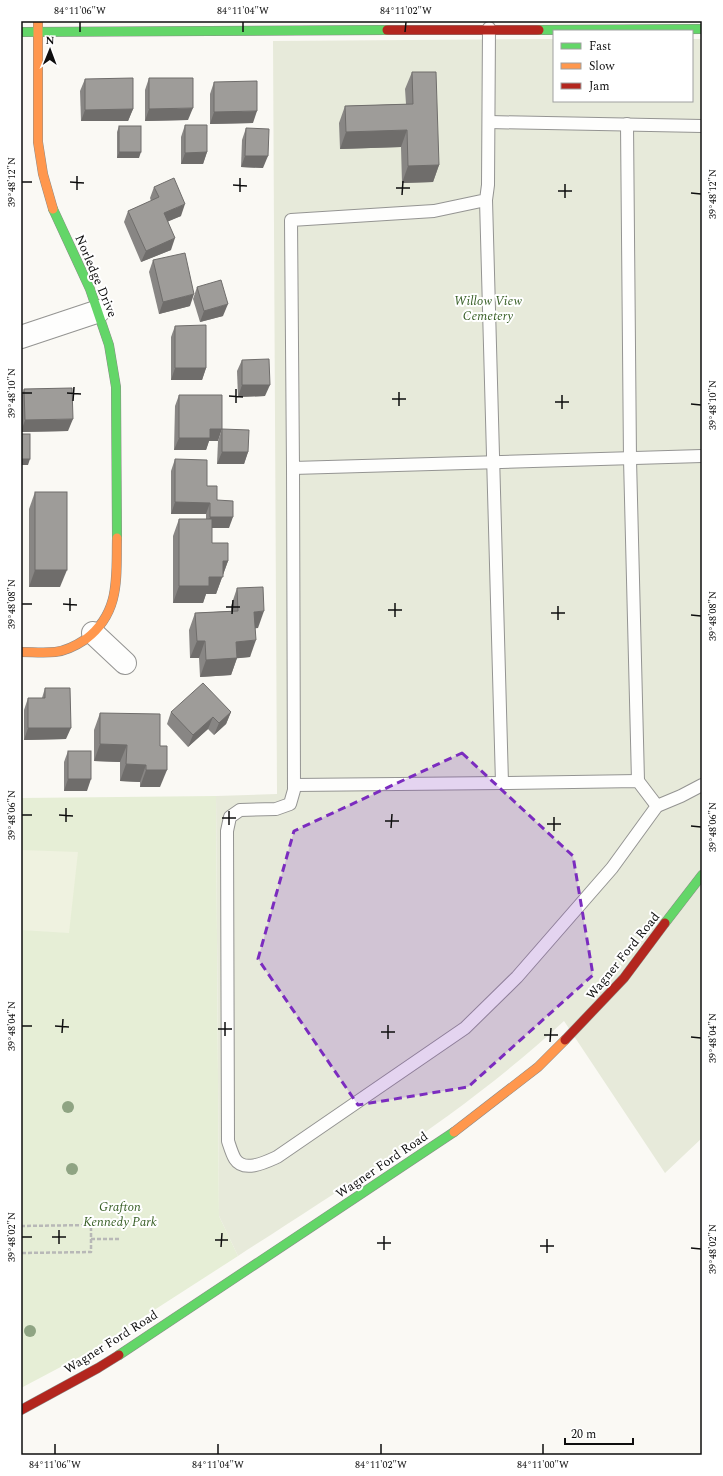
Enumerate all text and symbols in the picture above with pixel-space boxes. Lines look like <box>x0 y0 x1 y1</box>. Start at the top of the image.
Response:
text: 84°11'06"W <box>54 3 106 19</box>
text: 84°11'04"W <box>217 3 269 19</box>
text: 84°11'02"W <box>380 3 432 19</box>
north arrow <box>30 30 70 70</box>
legend <box>553 30 693 102</box>
text: N <box>46 32 55 49</box>
text: Fast <box>589 37 611 56</box>
text: Slow <box>589 57 615 76</box>
text: Jam <box>589 77 610 96</box>
text: 39°48'12"N <box>4 157 20 207</box>
text: 39°48'12"N <box>705 169 721 219</box>
street label: Norledge Drive <box>70 231 122 321</box>
park label: Willow View Cemetery <box>454 291 522 326</box>
text: 39°48'10"N <box>4 368 20 418</box>
text: 39°48'10"N <box>705 380 721 430</box>
text: 39°48'08"N <box>4 579 20 629</box>
text: 39°48'08"N <box>705 591 721 641</box>
text: 39°48'06"N <box>4 790 20 840</box>
text: 39°48'06"N <box>705 802 721 852</box>
street label: Wagner Ford Road <box>581 908 665 1004</box>
text: 39°48'04"N <box>4 1001 20 1051</box>
text: 39°48'04"N <box>705 1013 721 1063</box>
street label: Wagner Ford Road <box>332 1127 432 1203</box>
park label: Grafton Kennedy Park <box>83 1197 157 1232</box>
text: 39°48'02"N <box>4 1212 20 1262</box>
text: 39°48'02"N <box>705 1224 721 1274</box>
street label: Wagner Ford Road <box>60 1305 162 1379</box>
scale bar <box>565 1420 633 1446</box>
text: 20 m <box>571 1425 596 1444</box>
text: 84°11'06"W <box>29 1457 81 1473</box>
text: 84°11'04"W <box>192 1457 244 1473</box>
text: 84°11'02"W <box>355 1457 407 1473</box>
text: 84°11'00"W <box>517 1457 569 1473</box>

